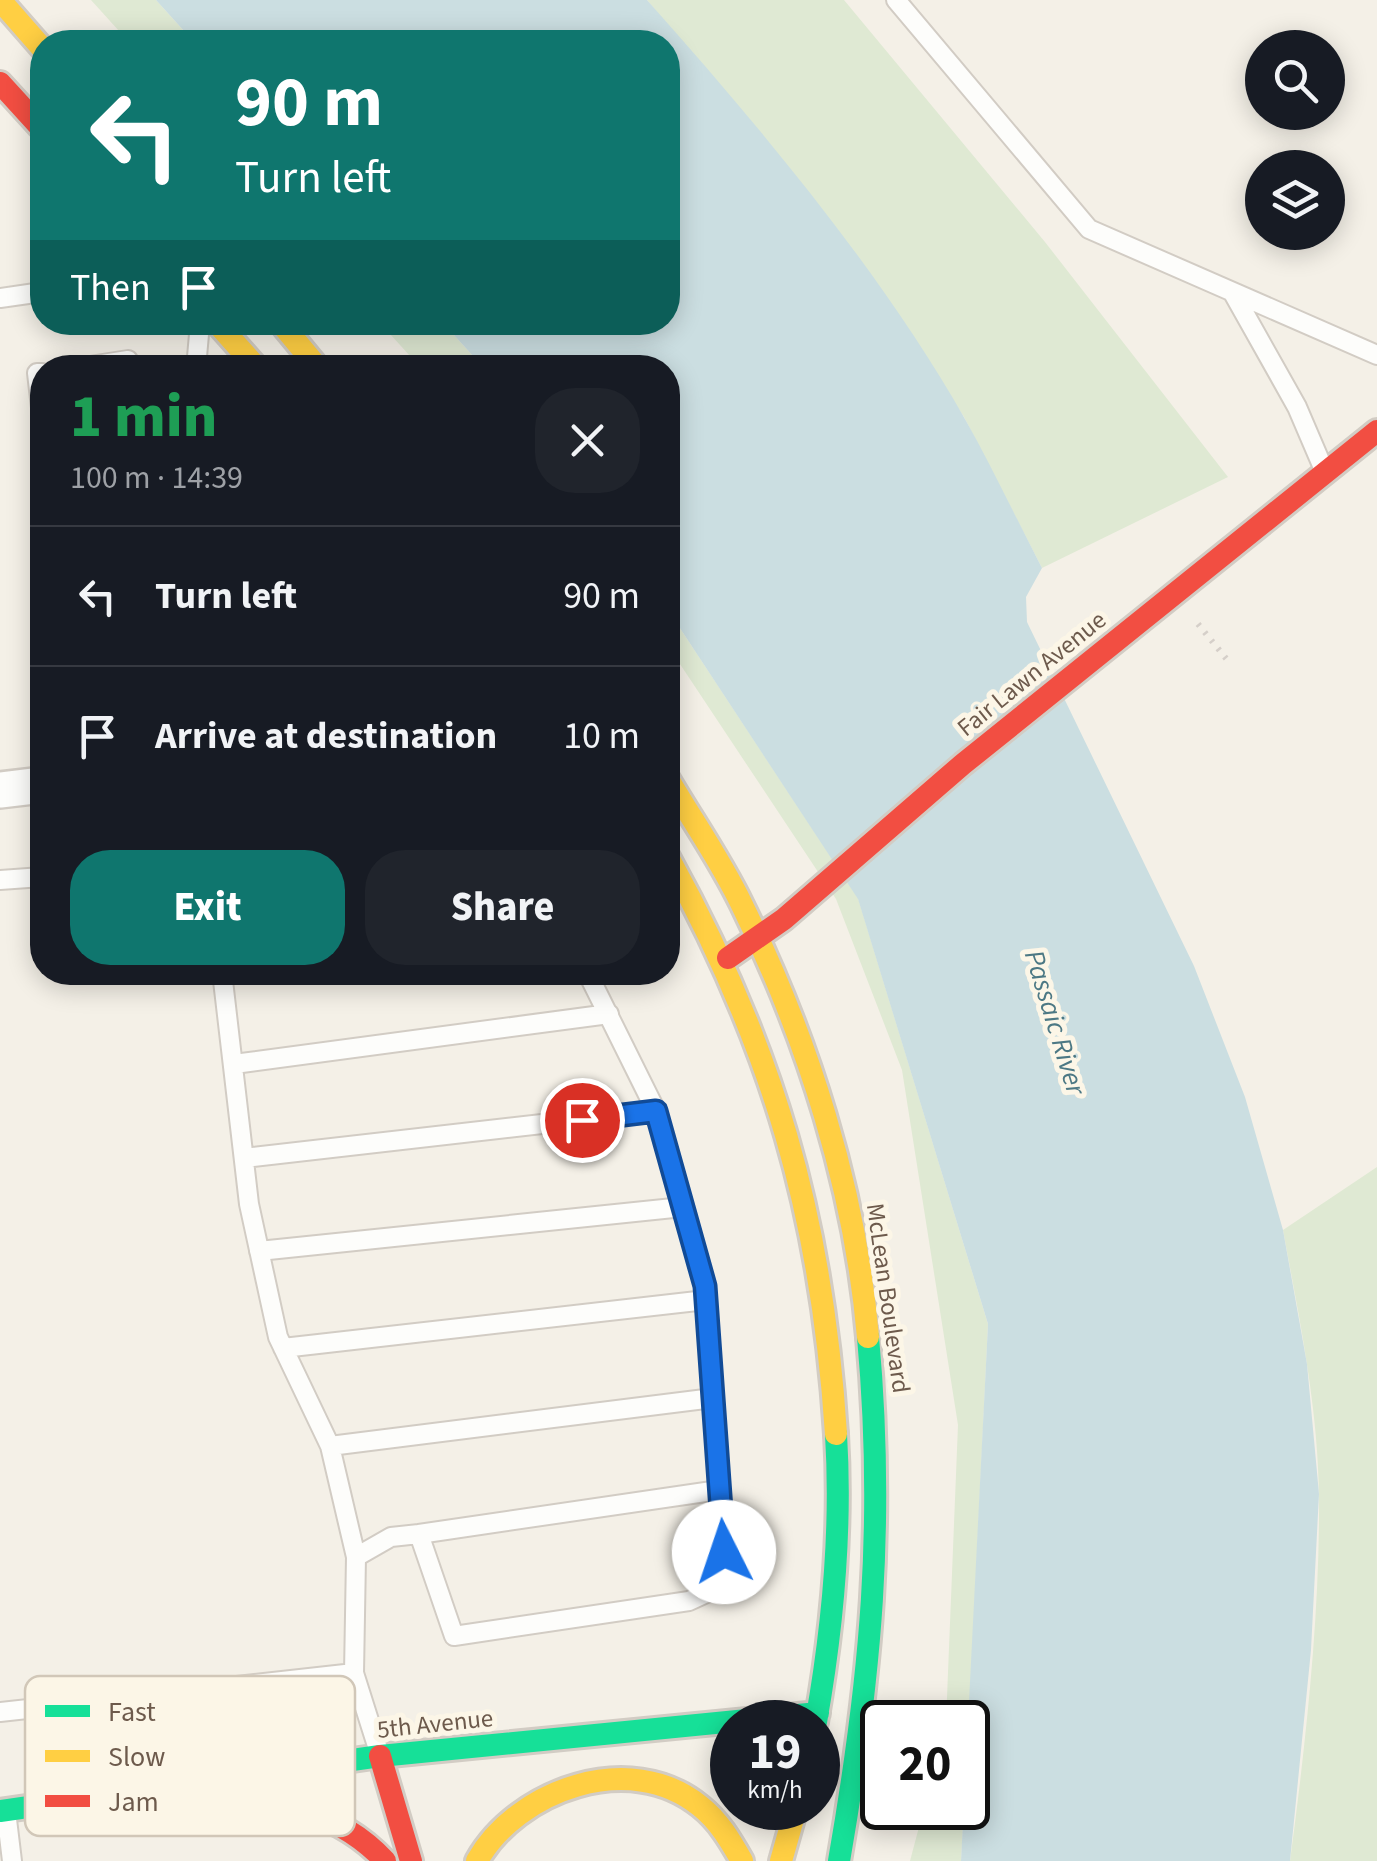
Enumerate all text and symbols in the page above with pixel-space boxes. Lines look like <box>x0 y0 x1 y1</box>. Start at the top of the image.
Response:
map controls <box>1245 30 1345 250</box>
button: search <box>1245 30 1345 130</box>
text: 90 m <box>235 53 383 153</box>
icon: left <box>70 70 200 200</box>
text: Turn left <box>235 146 391 210</box>
button: layers <box>1245 150 1345 250</box>
icon: arrive <box>171 260 226 315</box>
text: Then <box>70 261 151 315</box>
text: 1 min <box>70 375 217 460</box>
button: close <box>535 388 640 493</box>
text: 100 m · 14:39 <box>70 455 243 501</box>
icon: left <box>70 569 125 624</box>
text: Turn left <box>155 569 297 623</box>
text: 90 m <box>563 569 640 623</box>
street label: Fair Lawn Avenue <box>949 602 1114 745</box>
icon: arrive <box>70 709 125 764</box>
text: Arrive at destination <box>155 709 497 763</box>
text: 10 m <box>563 709 640 763</box>
button: Exit <box>70 850 345 965</box>
button: Share <box>365 850 640 965</box>
water label: Passaic River <box>1014 945 1096 1101</box>
pin <box>540 1078 625 1163</box>
icon: arrive <box>555 1093 610 1148</box>
street label: McLean Boulevard <box>857 1201 919 1396</box>
position arrow <box>672 1500 776 1604</box>
legend <box>25 1676 355 1836</box>
text: Fast <box>108 1692 156 1732</box>
street label: 5th Avenue <box>375 1700 495 1748</box>
speed limit sign: 20 <box>860 1700 990 1830</box>
text: 19 <box>749 1717 801 1788</box>
text: Slow <box>108 1737 165 1777</box>
text: km/h <box>747 1772 803 1808</box>
text: Jam <box>108 1782 159 1822</box>

